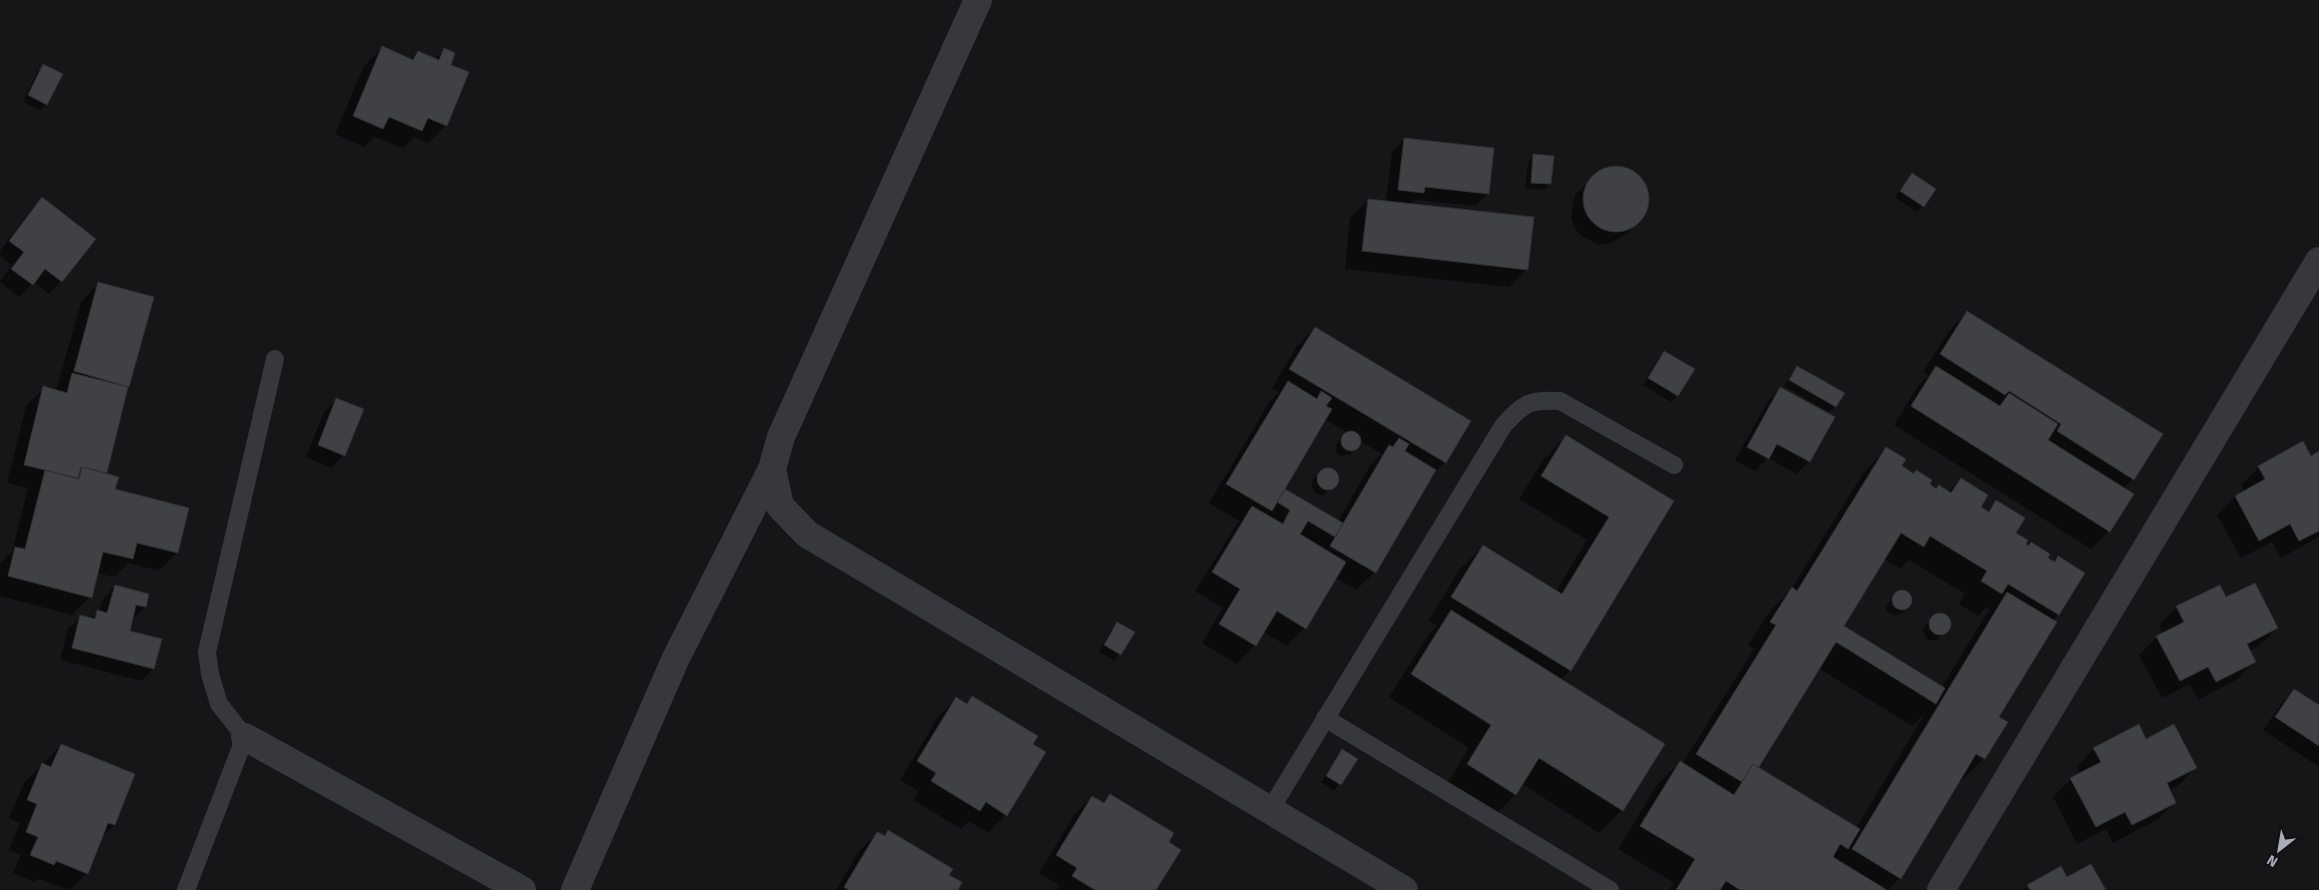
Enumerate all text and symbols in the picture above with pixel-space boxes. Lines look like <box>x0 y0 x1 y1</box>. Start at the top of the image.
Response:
north arrow <box>2254 825 2304 875</box>
text: N <box>2264 851 2281 870</box>

